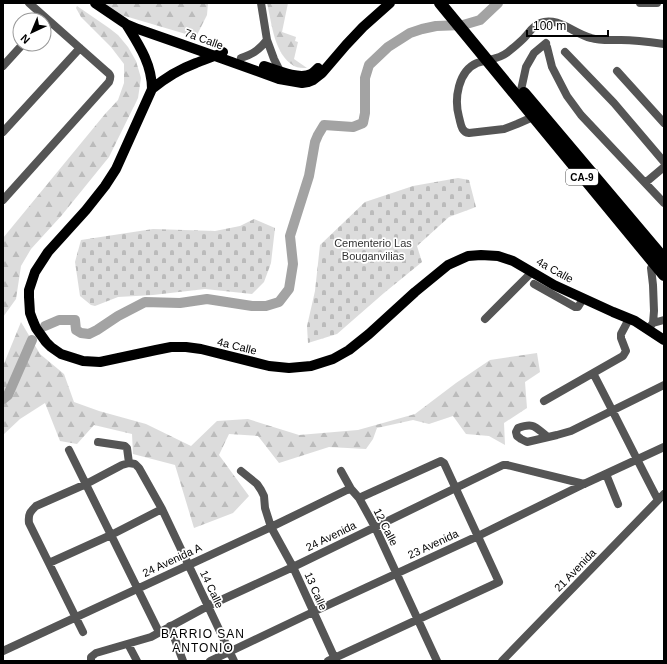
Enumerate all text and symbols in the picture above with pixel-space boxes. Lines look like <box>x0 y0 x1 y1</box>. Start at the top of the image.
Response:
north arrow <box>12 12 52 52</box>
scale bar <box>527 12 608 38</box>
text: 100 m <box>533 19 566 33</box>
street label: 7a Calle <box>183 26 225 52</box>
text: N <box>18 32 32 46</box>
road number: CA-9 <box>566 169 598 185</box>
park label: Cementerio Las Bouganvilias <box>334 237 412 262</box>
street label: 4a Calle <box>534 255 576 285</box>
street label: 4a Calle <box>216 335 258 357</box>
street label: 12 Calle <box>371 506 401 548</box>
street label: 24 Avenida <box>304 518 359 553</box>
street label: 23 Avenida <box>406 527 461 561</box>
street label: 24 Avenida A <box>140 541 204 579</box>
street label: 21 Avenida <box>552 546 599 594</box>
street label: 14 Calle <box>198 568 226 610</box>
street label: 13 Calle <box>302 570 330 612</box>
district label: BARRIO SAN ANTONIO <box>161 627 245 655</box>

